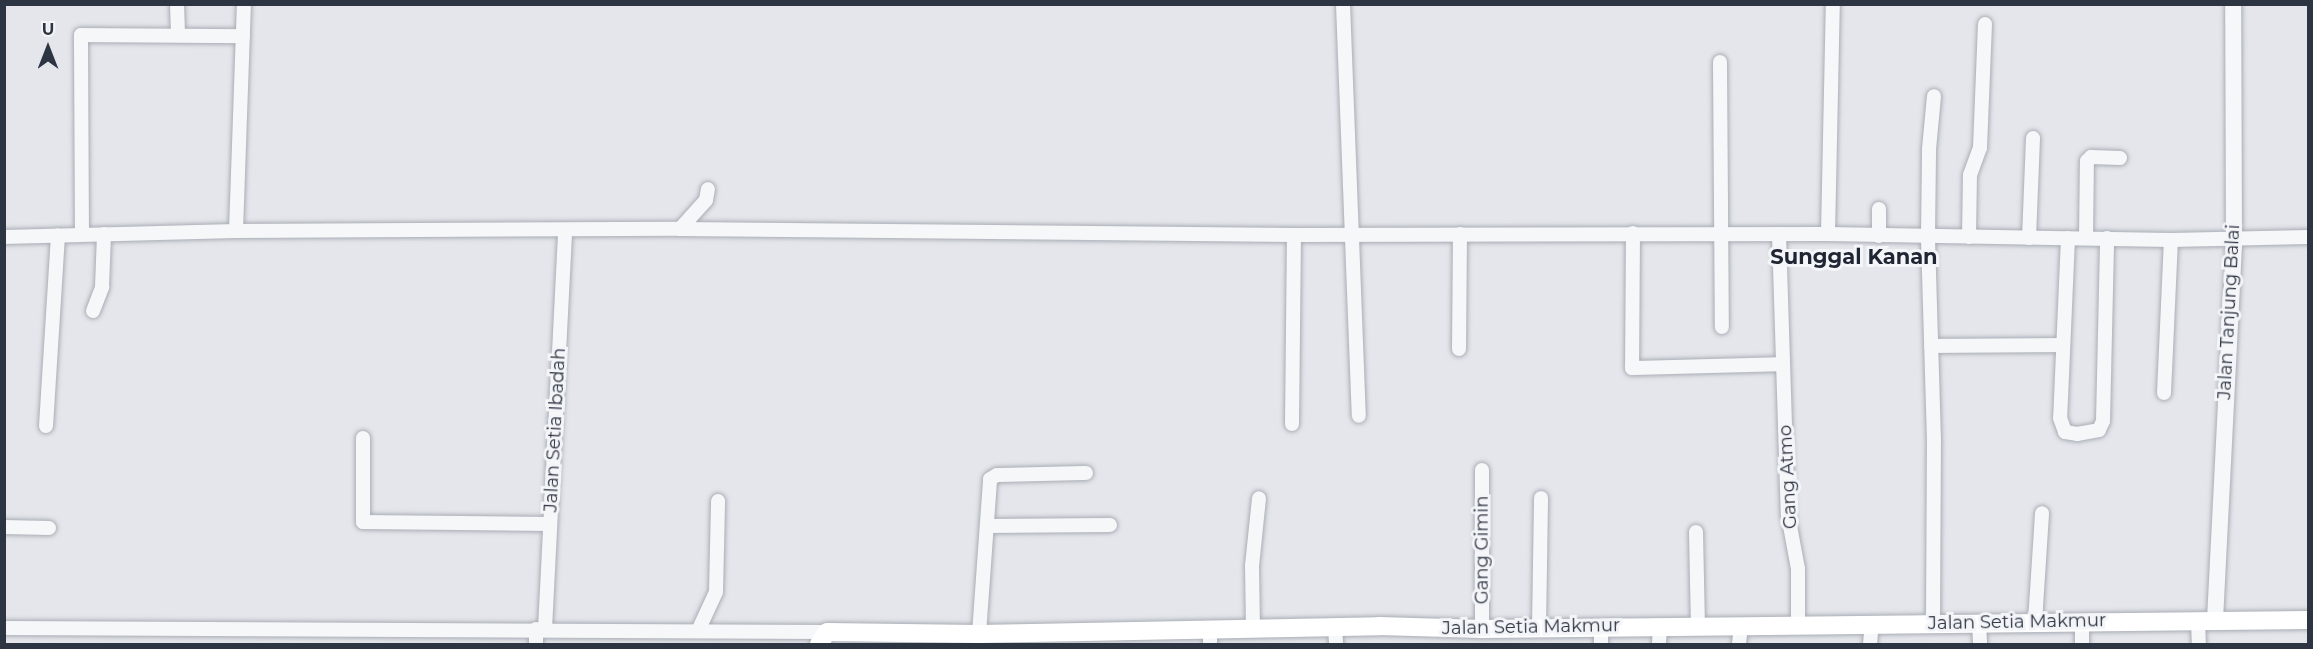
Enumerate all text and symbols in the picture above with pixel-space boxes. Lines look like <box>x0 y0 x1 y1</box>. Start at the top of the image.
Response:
north arrow <box>18 18 78 78</box>
text: U <box>42 20 54 39</box>
street label: Jalan Tanjung Balai <box>2214 224 2244 400</box>
district label: Sunggal Kanan <box>1770 244 1938 270</box>
street label: Jalan Setia Ibadah <box>540 347 570 513</box>
street label: Gang Atmo <box>1774 424 1802 530</box>
street label: Gang Gimin <box>1471 496 1493 604</box>
street label: Jalan Setia Makmur <box>1928 610 2106 634</box>
street label: Jalan Setia Makmur <box>1442 615 1620 639</box>

